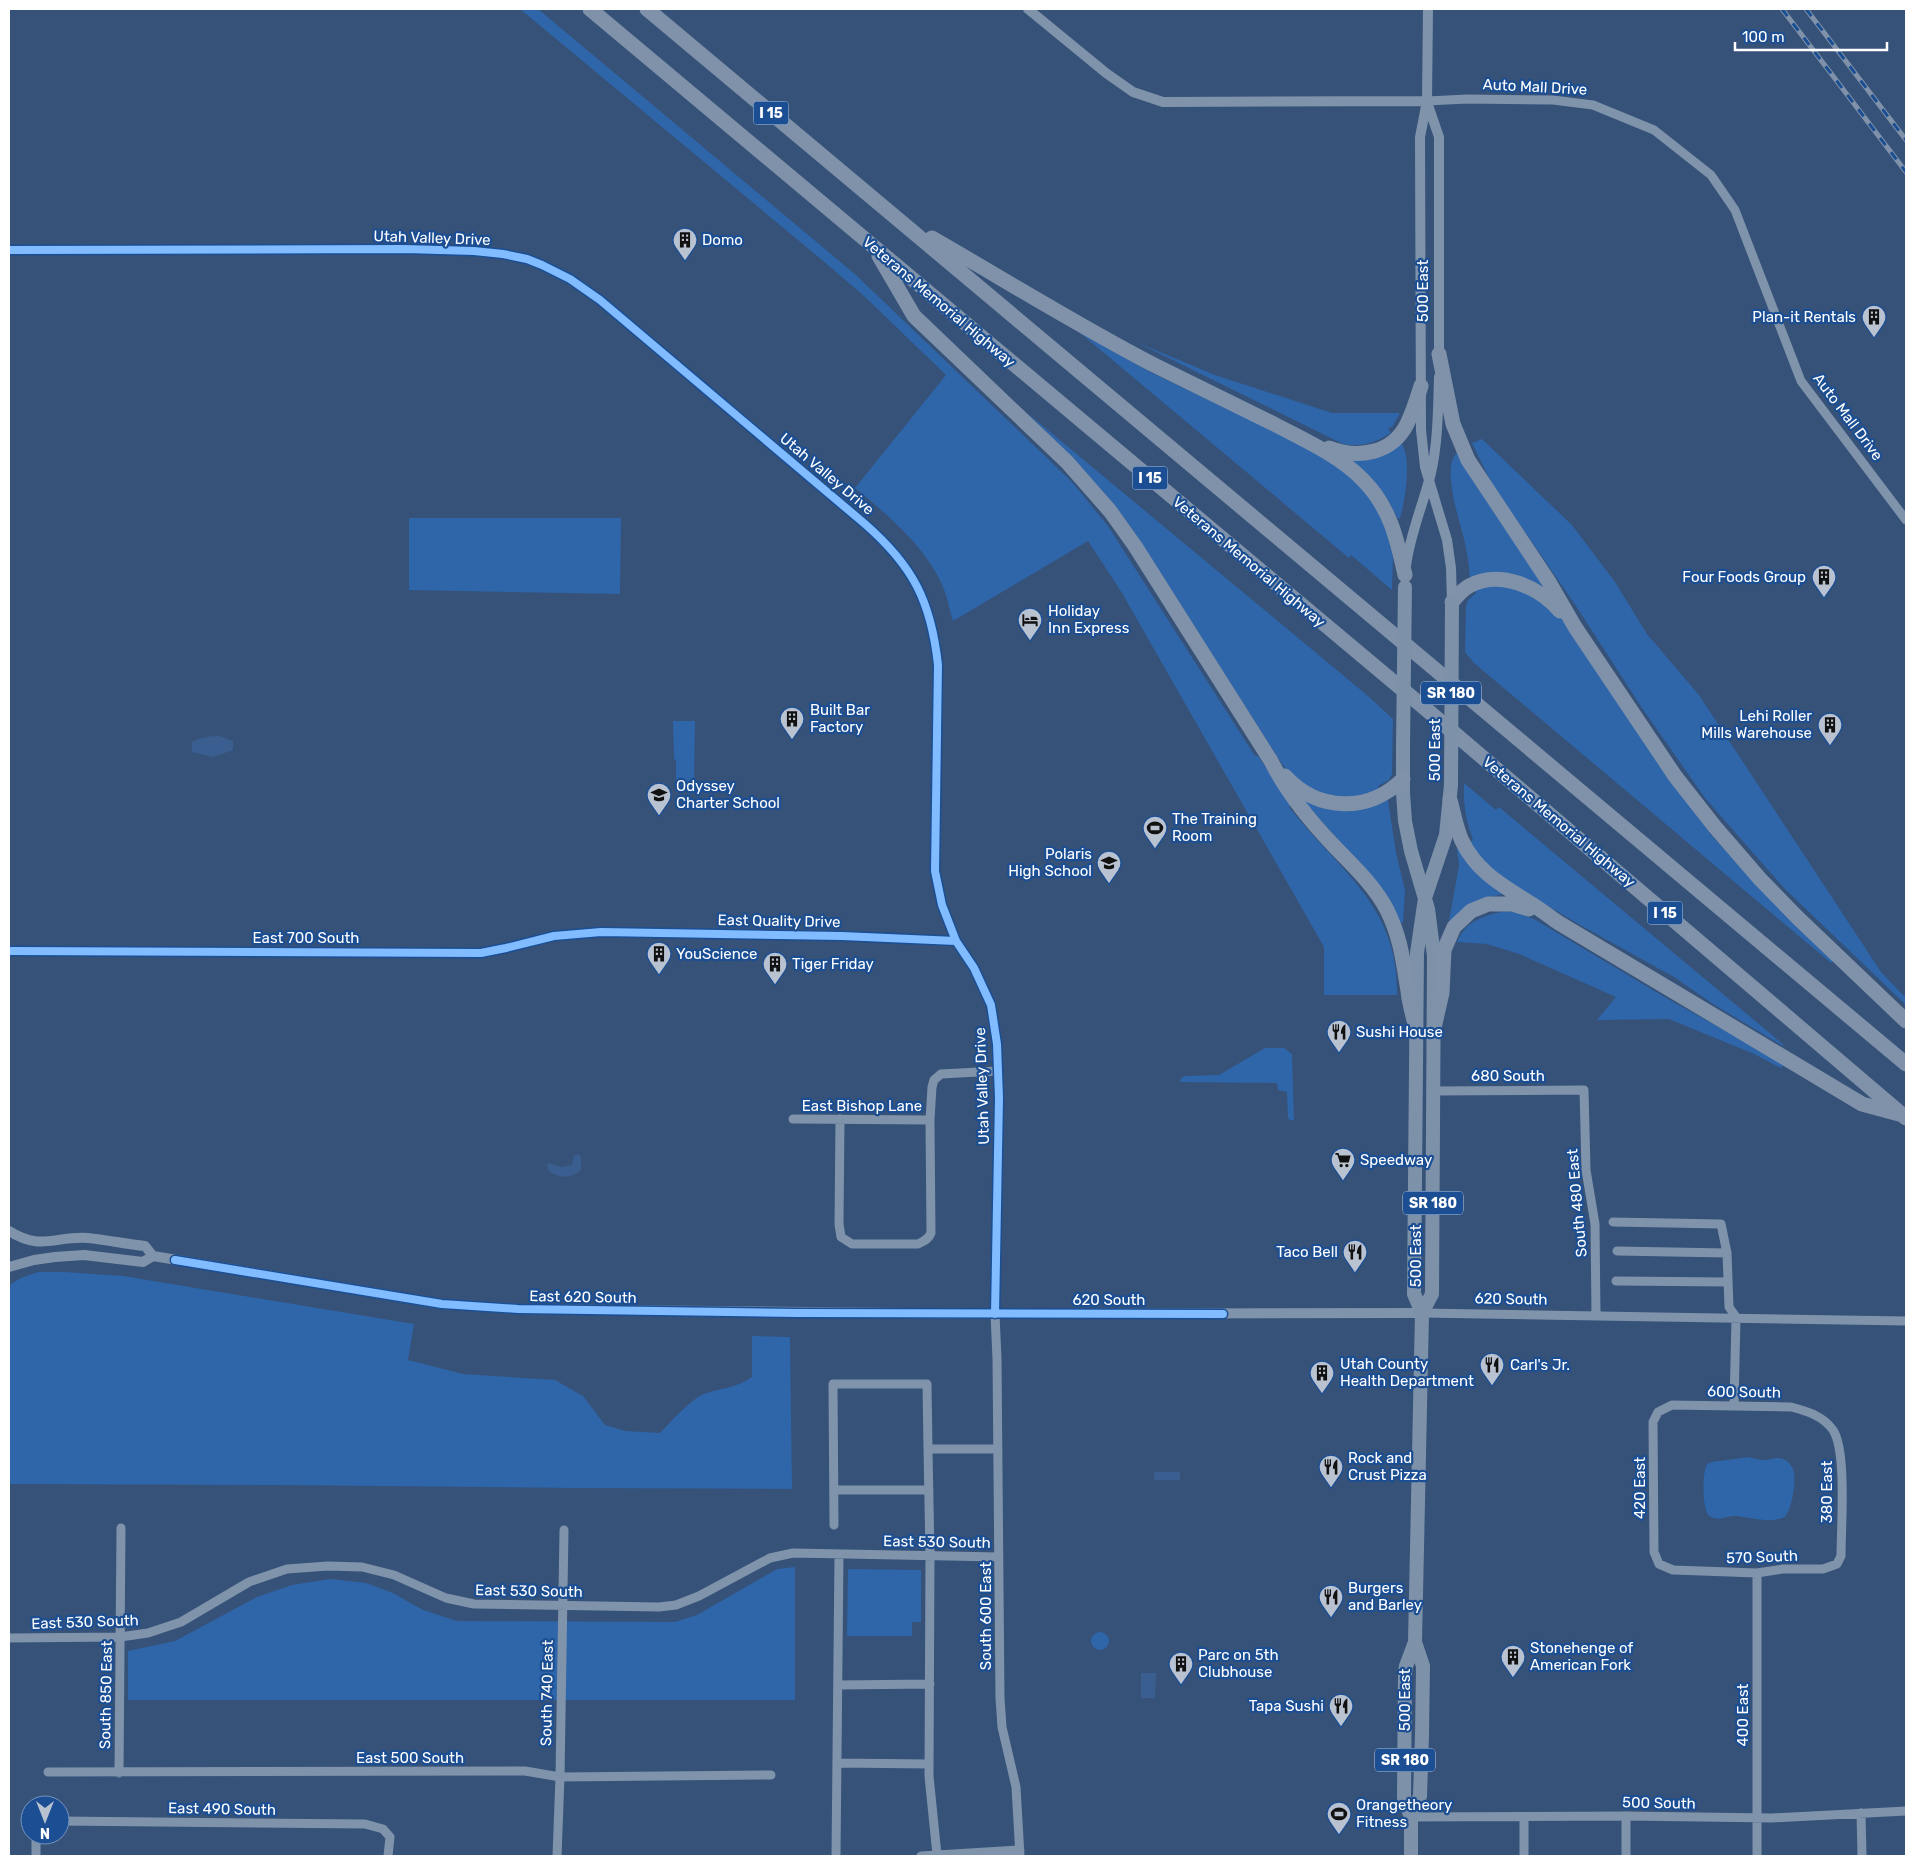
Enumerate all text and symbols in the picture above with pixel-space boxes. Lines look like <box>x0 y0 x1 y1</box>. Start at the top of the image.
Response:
scale bar <box>1735 20 1888 52</box>
text: 100 m <box>1742 28 1784 46</box>
street label: Auto Mall Drive <box>1482 75 1588 99</box>
road number: I 15 <box>754 102 788 125</box>
street label: Utah Valley Drive <box>373 227 491 249</box>
building icon: Domo <box>672 227 698 261</box>
place label: Domo <box>702 231 743 249</box>
street label: Veterans Memorial Highway <box>859 233 1019 371</box>
street label: 500 East <box>1414 260 1432 322</box>
building icon: Plan-it Rentals <box>1861 304 1887 338</box>
place label: Plan-it Rentals <box>1752 308 1856 326</box>
street label: Auto Mall Drive <box>1809 370 1887 464</box>
street label: Utah Valley Drive <box>776 429 878 519</box>
road number: I 15 <box>1132 466 1168 489</box>
street label: Veterans Memorial Highway <box>1169 493 1329 631</box>
building icon: Four Foods Group <box>1811 564 1837 598</box>
place label: Four Foods Group <box>1682 568 1806 586</box>
place label: Holiday Inn Express <box>1048 602 1130 637</box>
hotel icon: Holiday Inn Express <box>1017 607 1043 641</box>
road number: SR 180 <box>1421 681 1481 704</box>
place label: Built Bar Factory <box>810 701 870 736</box>
building icon: Built Bar Factory <box>779 706 805 740</box>
place label: Lehi Roller Mills Warehouse <box>1701 707 1812 742</box>
building icon: Lehi Roller Mills Warehouse <box>1817 712 1843 746</box>
street label: 500 East <box>1426 719 1444 781</box>
street label: Veterans Memorial Highway <box>1479 753 1639 891</box>
place label: Odyssey Charter School <box>676 777 780 812</box>
school or university icon: Odyssey Charter School <box>646 782 672 816</box>
place label: The Training Room <box>1172 810 1257 845</box>
sports icon: The Training Room <box>1142 815 1168 849</box>
place label: Polaris High School <box>1008 845 1092 880</box>
school or university icon: Polaris High School <box>1096 850 1122 884</box>
road number: I 15 <box>1648 901 1682 924</box>
street label: East Quality Drive <box>717 911 841 931</box>
street label: East 700 South <box>253 929 359 947</box>
building icon: YouScience <box>646 941 672 975</box>
place label: YouScience <box>676 945 758 963</box>
building icon: Tiger Friday <box>762 951 788 985</box>
place label: Tiger Friday <box>792 955 874 973</box>
restaurant icon: Sushi House <box>1326 1019 1352 1053</box>
place label: Sushi House <box>1356 1023 1443 1041</box>
street label: Utah Valley Drive <box>971 1027 993 1145</box>
street label: 680 South <box>1471 1067 1545 1085</box>
street label: East Bishop Lane <box>802 1097 922 1115</box>
supermarket icon: Speedway <box>1330 1147 1356 1181</box>
street label: South 480 East <box>1563 1148 1591 1258</box>
place label: Speedway <box>1360 1151 1432 1169</box>
road number: SR 180 <box>1403 1192 1463 1214</box>
street label: 500 East <box>1407 1225 1425 1287</box>
restaurant icon: Taco Bell <box>1342 1239 1368 1273</box>
place label: Taco Bell <box>1276 1243 1338 1261</box>
street label: East 620 South <box>529 1287 637 1307</box>
street label: 620 South <box>1474 1289 1548 1309</box>
street label: 620 South <box>1072 1291 1146 1309</box>
restaurant icon: Carl's Jr. <box>1479 1352 1505 1386</box>
place label: Utah County Health Department <box>1340 1355 1474 1390</box>
place label: Carl's Jr. <box>1510 1356 1570 1374</box>
building icon: Utah County Health Department <box>1309 1360 1335 1394</box>
street label: 600 South <box>1707 1382 1781 1402</box>
place label: Rock and Crust Pizza <box>1348 1449 1427 1484</box>
restaurant icon: Rock and Crust Pizza <box>1318 1454 1344 1488</box>
street label: 420 East <box>1631 1457 1649 1519</box>
street label: 380 East <box>1818 1461 1836 1523</box>
street label: East 530 South <box>883 1532 991 1552</box>
street label: 570 South <box>1726 1547 1798 1567</box>
street label: South 600 East <box>977 1562 995 1670</box>
place label: Burgers and Barley <box>1348 1579 1422 1614</box>
street label: East 530 South <box>475 1581 583 1601</box>
restaurant icon: Burgers and Barley <box>1318 1584 1344 1618</box>
street label: East 530 South <box>31 1611 139 1633</box>
place label: Stonehenge of American Fork <box>1530 1639 1633 1674</box>
street label: South 740 East <box>537 1640 557 1746</box>
street label: South 850 East <box>96 1641 116 1749</box>
building icon: Stonehenge of American Fork <box>1500 1644 1526 1678</box>
place label: Parc on 5th Clubhouse <box>1198 1646 1279 1681</box>
building icon: Parc on 5th Clubhouse <box>1168 1651 1194 1685</box>
street label: 500 East <box>1396 1669 1414 1731</box>
street label: 400 East <box>1734 1683 1752 1746</box>
restaurant icon: Tapa Sushi <box>1328 1693 1354 1727</box>
place label: Tapa Sushi <box>1249 1697 1324 1715</box>
road number: SR 180 <box>1375 1748 1435 1772</box>
street label: East 500 South <box>356 1749 464 1767</box>
street label: 500 South <box>1622 1793 1696 1813</box>
north arrow <box>20 1795 70 1845</box>
place label: Orangetheory Fitness <box>1356 1796 1452 1831</box>
street label: East 490 South <box>168 1799 276 1819</box>
sports icon: Orangetheory Fitness <box>1326 1801 1352 1835</box>
text: N <box>40 1824 50 1841</box>

